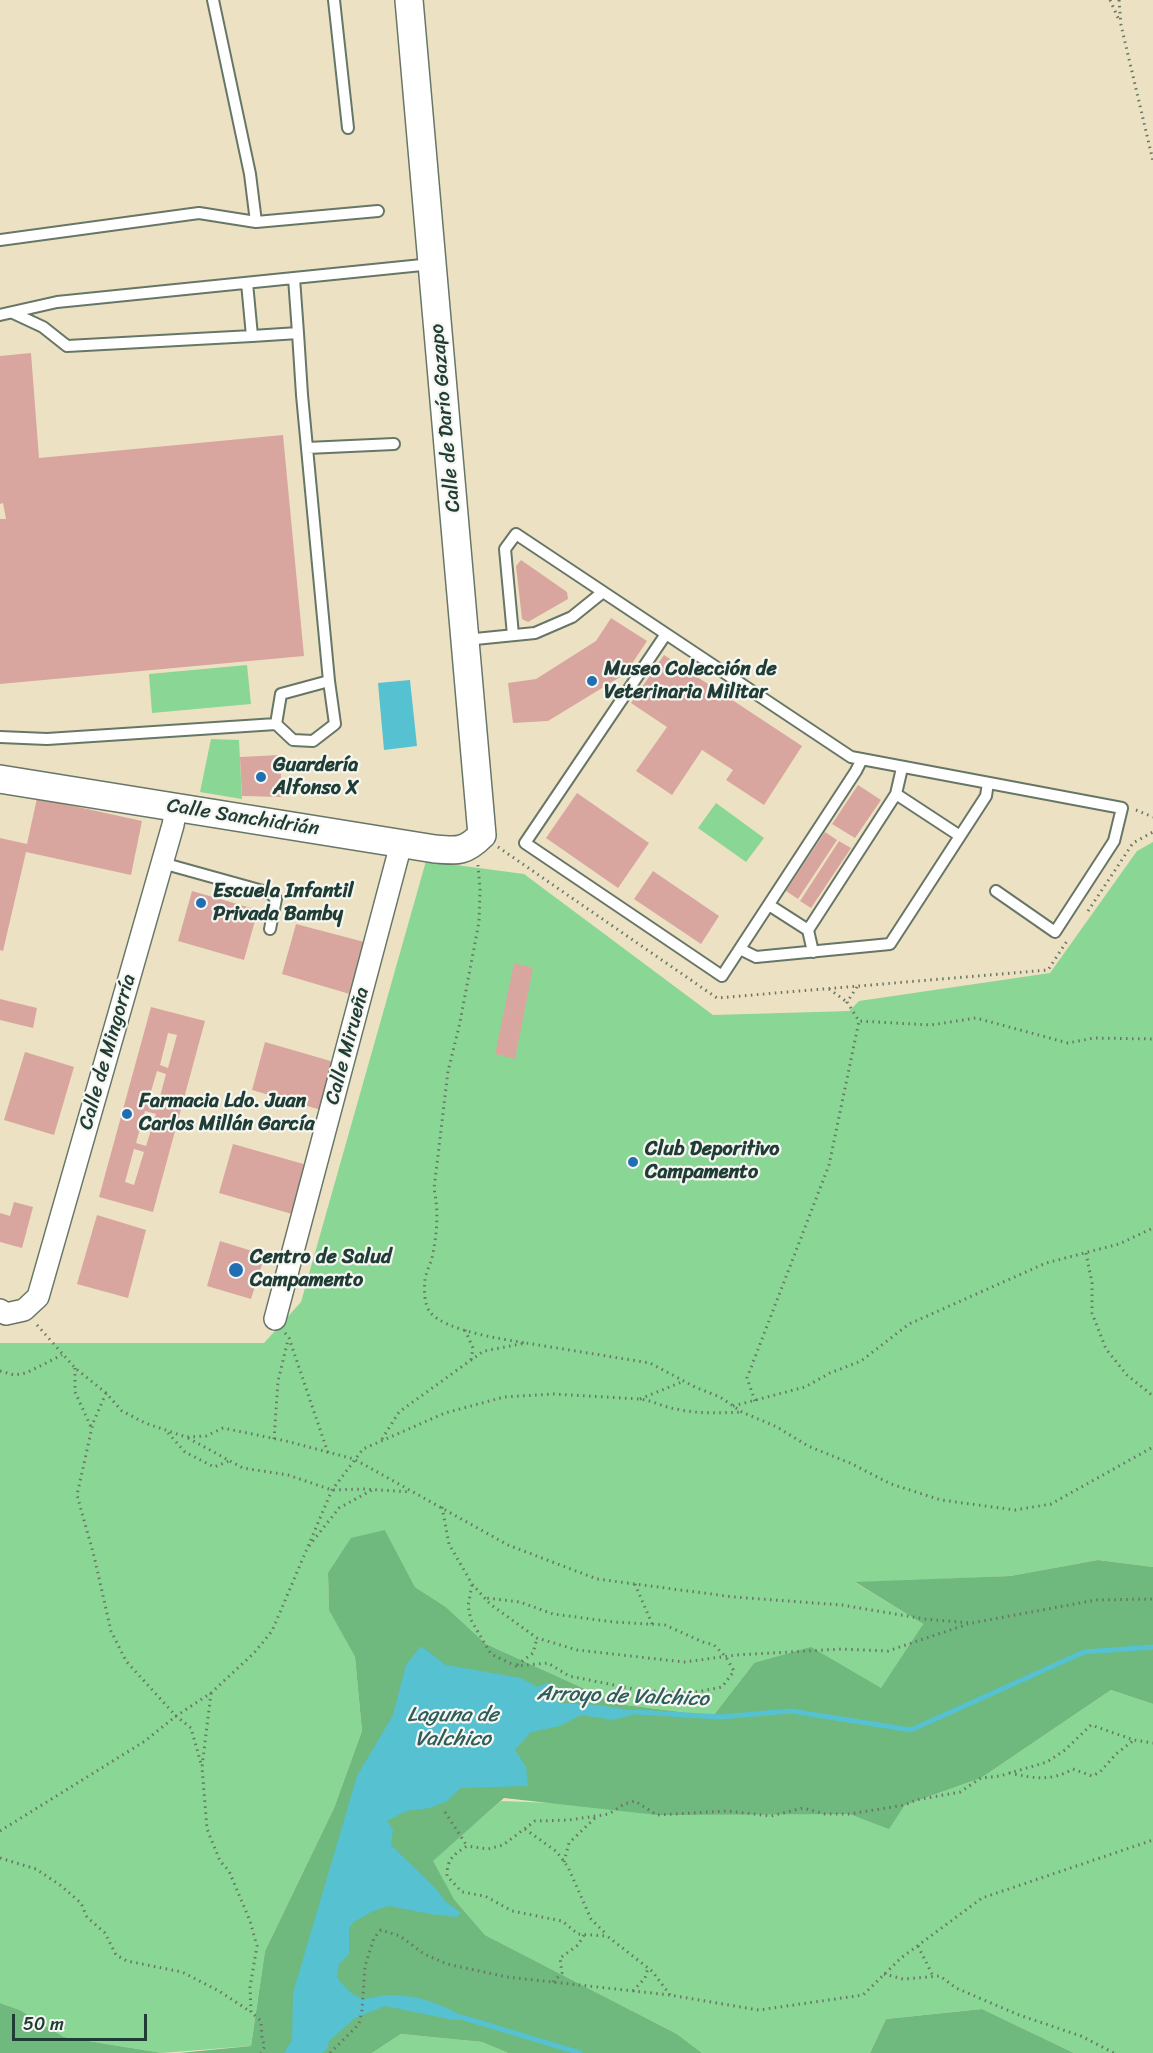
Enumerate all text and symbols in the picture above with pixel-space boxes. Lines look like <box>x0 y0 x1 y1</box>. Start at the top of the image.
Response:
street label: Calle de Darío Gazapo <box>426 323 466 513</box>
place label: Museo Colección de Veterinaria Militar <box>604 658 777 705</box>
marker: Museo Colección de Veterinaria Militar <box>585 674 599 688</box>
place label: Guardería Alfonso X <box>273 754 359 801</box>
marker: Guardería Alfonso X <box>254 770 268 784</box>
street label: Calle Sanchidrián <box>165 794 321 842</box>
place label: Escuela Infantil Privada Bamby <box>213 880 353 927</box>
marker: Escuela Infantil Privada Bamby <box>194 896 208 910</box>
street label: Calle de Mingorría <box>74 972 142 1132</box>
street label: Calle Mirueña <box>321 985 375 1107</box>
place label: Farmacia Ldo. Juan Carlos Millán García <box>139 1090 315 1137</box>
marker: Farmacia Ldo. Juan Carlos Millán García <box>120 1107 134 1121</box>
place label: Club Deporitivo Campamento <box>645 1138 779 1185</box>
marker: Club Deporitivo Campamento <box>626 1155 640 1169</box>
place label: Centro de Salud Campamento <box>250 1246 391 1293</box>
marker: Centro de Salud Campamento <box>227 1261 245 1279</box>
water label: Arroyo de Valchico <box>537 1681 709 1713</box>
water label: Laguna de Valchico <box>407 1703 499 1753</box>
scale bar <box>15 2002 150 2040</box>
text: 50 m <box>23 2008 64 2040</box>

